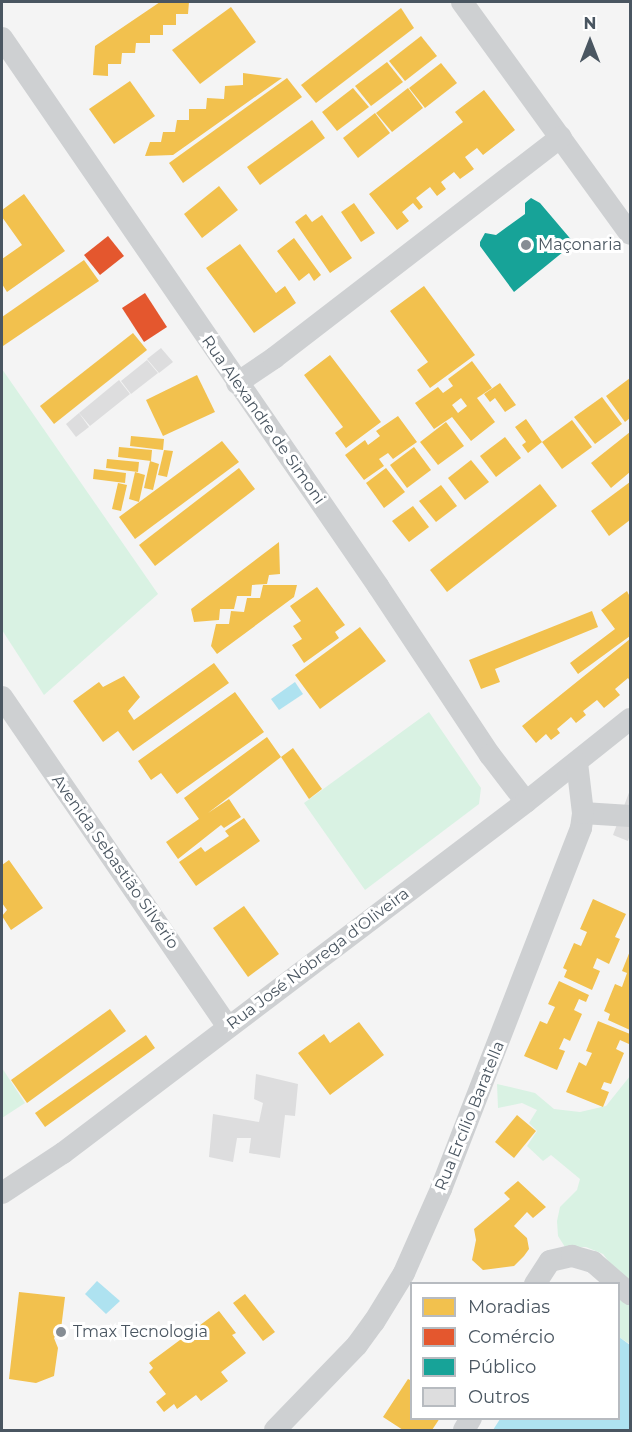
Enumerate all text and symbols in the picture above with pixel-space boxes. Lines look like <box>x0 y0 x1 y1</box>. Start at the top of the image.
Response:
north arrow <box>560 12 620 72</box>
text: N <box>584 14 596 33</box>
place label: Maçonaria <box>538 235 622 255</box>
marker: Maçonaria <box>519 238 533 252</box>
street label: Rua Alexandre de Simoni <box>197 332 329 508</box>
street label: Avenida Sebastião Silvério <box>48 771 182 953</box>
street label: Rua José Nóbrega d'Oliveira <box>223 884 413 1034</box>
street label: Rua Ercílio Baratella <box>431 1038 509 1194</box>
legend <box>410 1282 620 1420</box>
text: Moradias <box>468 1296 550 1318</box>
place label: Tmax Tecnologia <box>73 1322 208 1342</box>
marker: Tmax Tecnologia <box>54 1325 68 1339</box>
text: Comércio <box>468 1326 555 1348</box>
text: Público <box>468 1356 536 1378</box>
text: Outros <box>468 1386 530 1408</box>

